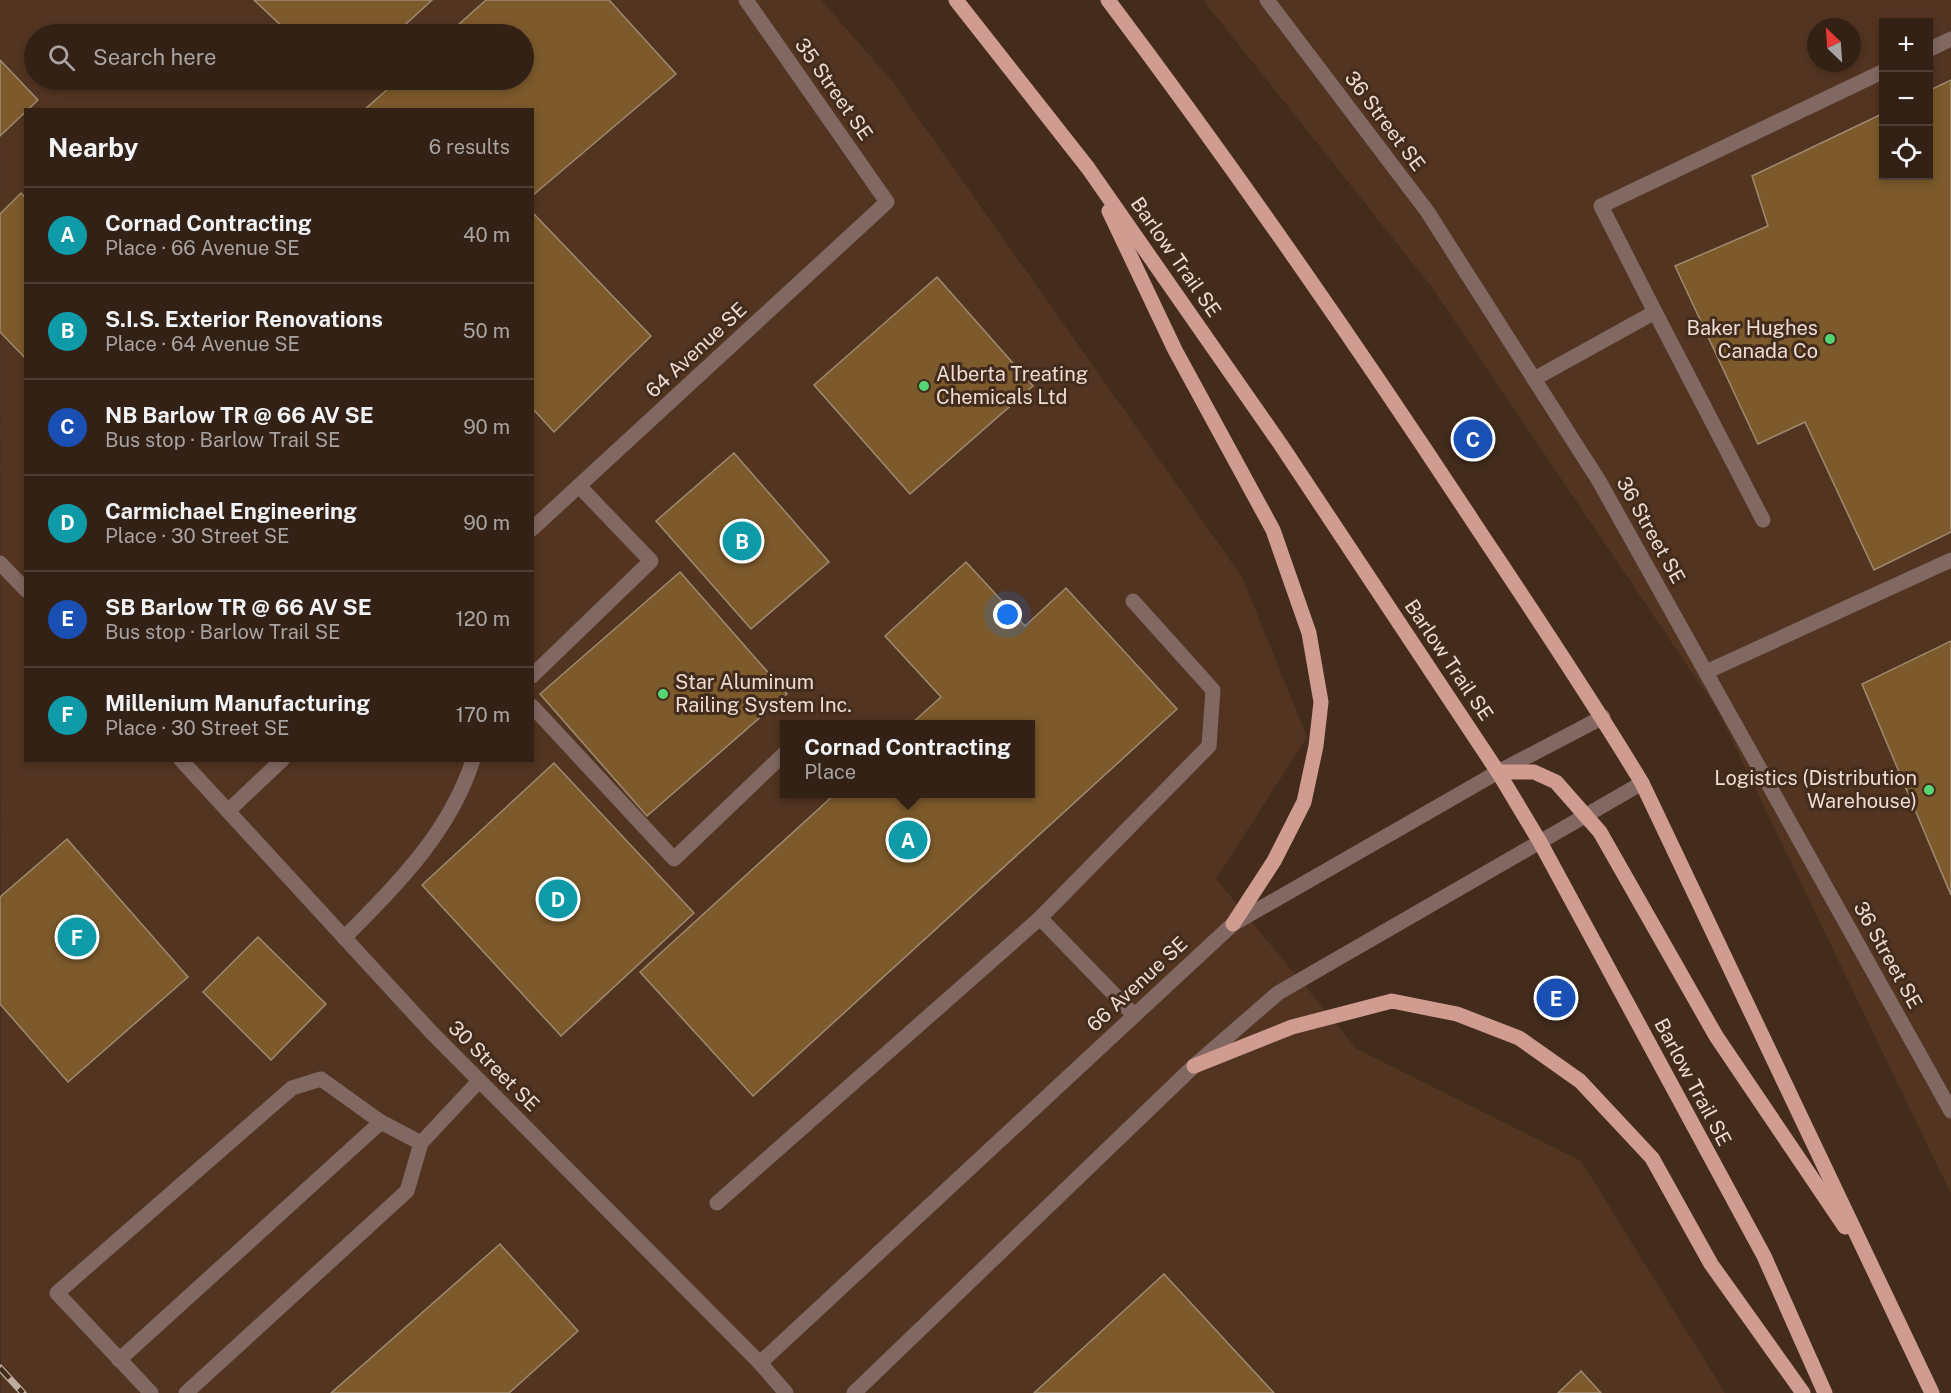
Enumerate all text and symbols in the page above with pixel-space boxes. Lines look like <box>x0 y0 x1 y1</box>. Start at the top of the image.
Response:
north arrow <box>1807 18 1861 72</box>
map controls <box>1879 18 1933 180</box>
button: + <box>1879 18 1933 72</box>
search box <box>24 24 534 90</box>
street label: 35 Street SE <box>790 33 878 145</box>
icon: search <box>45 41 78 74</box>
text: Search here <box>93 44 217 70</box>
street label: 36 Street SE <box>1340 66 1430 176</box>
button: − <box>1879 72 1933 126</box>
button: locate <box>1879 126 1933 180</box>
text: Nearby <box>48 132 138 163</box>
text: 6 results <box>429 135 510 159</box>
street label: Barlow Trail SE <box>1126 192 1226 322</box>
text: Cornad Contracting <box>105 210 312 236</box>
text: A <box>60 223 75 247</box>
text: 40 m <box>463 223 510 247</box>
text: Place · 66 Avenue SE <box>105 236 300 260</box>
street label: 64 Avenue SE <box>641 297 751 403</box>
text: S.I.S. Exterior Renovations <box>105 306 383 332</box>
place label: Baker Hughes Canada Co <box>1686 316 1818 363</box>
text: B <box>61 319 74 343</box>
text: 50 m <box>463 319 510 343</box>
text: Place · 64 Avenue SE <box>105 332 300 356</box>
marker: Baker Hughes Canada Co <box>1823 332 1837 346</box>
place label: Alberta Treating Chemicals Ltd <box>936 362 1088 409</box>
marker: Alberta Treating Chemicals Ltd <box>917 379 931 393</box>
text: NB Barlow TR @ 66 AV SE <box>105 402 374 428</box>
text: C <box>60 415 75 439</box>
text: 90 m <box>463 415 510 439</box>
pin: C <box>1454 416 1492 462</box>
text: Bus stop · Barlow Trail SE <box>105 428 341 452</box>
street label: 36 Street SE <box>1612 472 1690 588</box>
text: Carmichael Engineering <box>105 498 357 524</box>
text: D <box>60 511 75 535</box>
text: 90 m <box>463 511 510 535</box>
pin: B <box>722 518 762 564</box>
text: Place · 30 Street SE <box>105 524 290 548</box>
text: SB Barlow TR @ 66 AV SE <box>105 594 372 620</box>
street label: Barlow Trail SE <box>1400 595 1498 725</box>
your location <box>993 600 1022 629</box>
text: E <box>61 607 74 631</box>
text: 120 m <box>456 607 510 631</box>
text: Bus stop · Barlow Trail SE <box>105 620 341 644</box>
place label: Star Aluminum Railing System Inc. <box>675 670 852 717</box>
marker: Star Aluminum Railing System Inc. <box>656 687 670 701</box>
text: Millenium Manufacturing <box>105 690 370 716</box>
text: F <box>61 703 74 727</box>
text: 170 m <box>456 703 510 727</box>
text: Place · 30 Street SE <box>105 716 290 740</box>
popup <box>780 720 1035 798</box>
text: Cornad Contracting <box>804 734 1011 760</box>
text: Place <box>804 760 856 784</box>
place label: Logistics (Distribution Warehouse) <box>1714 766 1917 813</box>
marker: Logistics (Distribution Warehouse) <box>1922 783 1936 797</box>
pin: A <box>888 818 928 862</box>
pin: D <box>538 876 578 922</box>
street label: 36 Street SE <box>1849 897 1927 1013</box>
pin: F <box>58 914 97 960</box>
street label: 66 Avenue SE <box>1082 931 1192 1037</box>
pin: E <box>1536 976 1576 1020</box>
street label: Barlow Trail SE <box>1649 1014 1737 1150</box>
street label: 30 Street SE <box>444 1016 544 1116</box>

